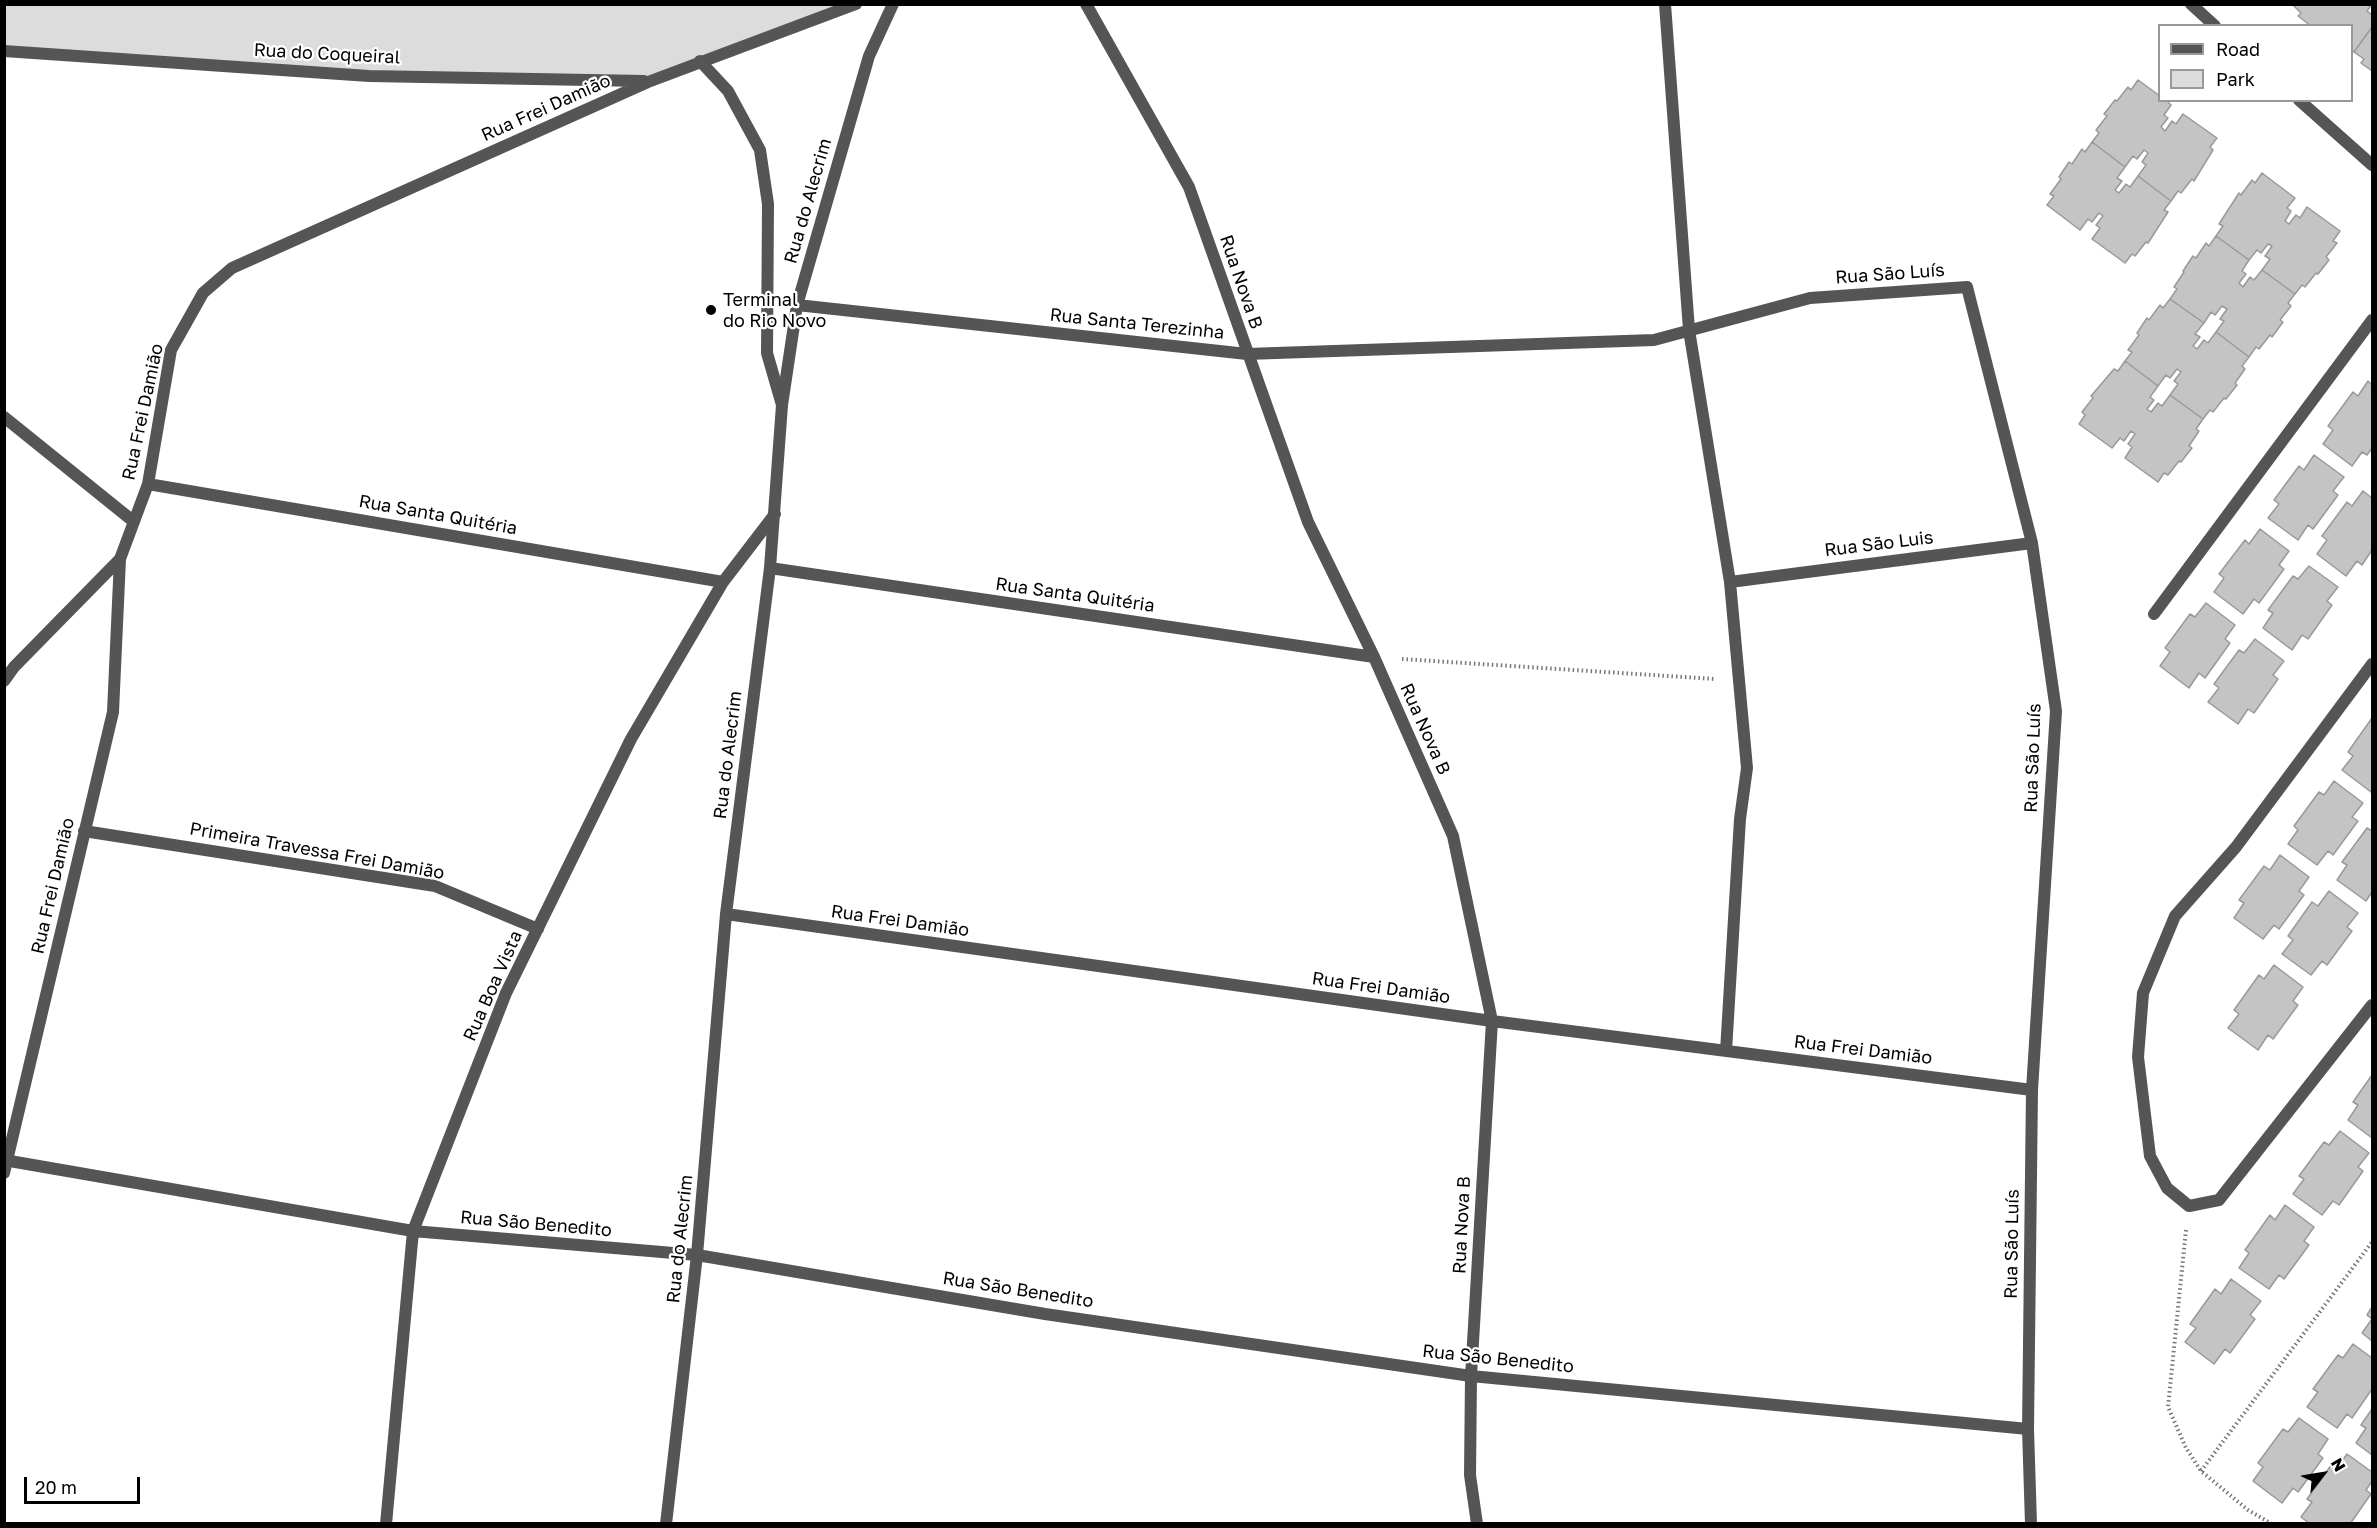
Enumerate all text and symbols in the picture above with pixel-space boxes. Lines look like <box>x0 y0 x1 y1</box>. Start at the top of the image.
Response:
legend <box>2158 24 2353 102</box>
text: Road <box>2216 38 2260 60</box>
street label: Rua do Coqueiral <box>253 39 401 69</box>
text: Park <box>2216 68 2255 90</box>
street label: Rua Frei Damião <box>478 70 614 146</box>
street label: Rua do Alecrim <box>780 136 836 266</box>
street label: Rua Nova B <box>1215 232 1267 332</box>
street label: Rua São Luís <box>1835 259 1945 289</box>
place label: Terminal do Rio Novo <box>723 289 826 332</box>
marker: Terminal do Rio Novo <box>704 303 718 317</box>
street label: Rua Santa Terezinha <box>1049 304 1225 344</box>
street label: Rua Frei Damião <box>118 342 168 482</box>
street label: Rua Santa Quitéria <box>357 490 519 540</box>
street label: Rua São Luis <box>1823 527 1935 561</box>
street label: Rua Santa Quitéria <box>994 573 1156 617</box>
street label: Rua Nova B <box>1395 680 1455 778</box>
street label: Rua do Alecrim <box>709 690 747 820</box>
street label: Rua São Luís <box>2020 703 2046 813</box>
street label: Rua Frei Damião <box>27 816 79 956</box>
street label: Primeira Travessa Frei Damião <box>188 818 446 884</box>
street label: Rua Frei Damião <box>830 901 970 941</box>
street label: Rua Boa Vista <box>459 927 527 1045</box>
street label: Rua Frei Damião <box>1311 968 1451 1008</box>
street label: Rua Frei Damião <box>1793 1031 1933 1069</box>
street label: Rua do Alecrim <box>663 1174 697 1304</box>
street label: Rua Nova B <box>1449 1176 1475 1274</box>
street label: Rua São Luís <box>2000 1189 2024 1299</box>
street label: Rua São Benedito <box>459 1207 613 1241</box>
street label: Rua São Benedito <box>941 1267 1095 1313</box>
street label: Rua São Benedito <box>1421 1340 1575 1378</box>
north arrow <box>2293 1444 2353 1504</box>
text: N <box>2327 1454 2350 1475</box>
scale bar <box>27 1465 142 1503</box>
text: 20 m <box>35 1476 77 1498</box>

